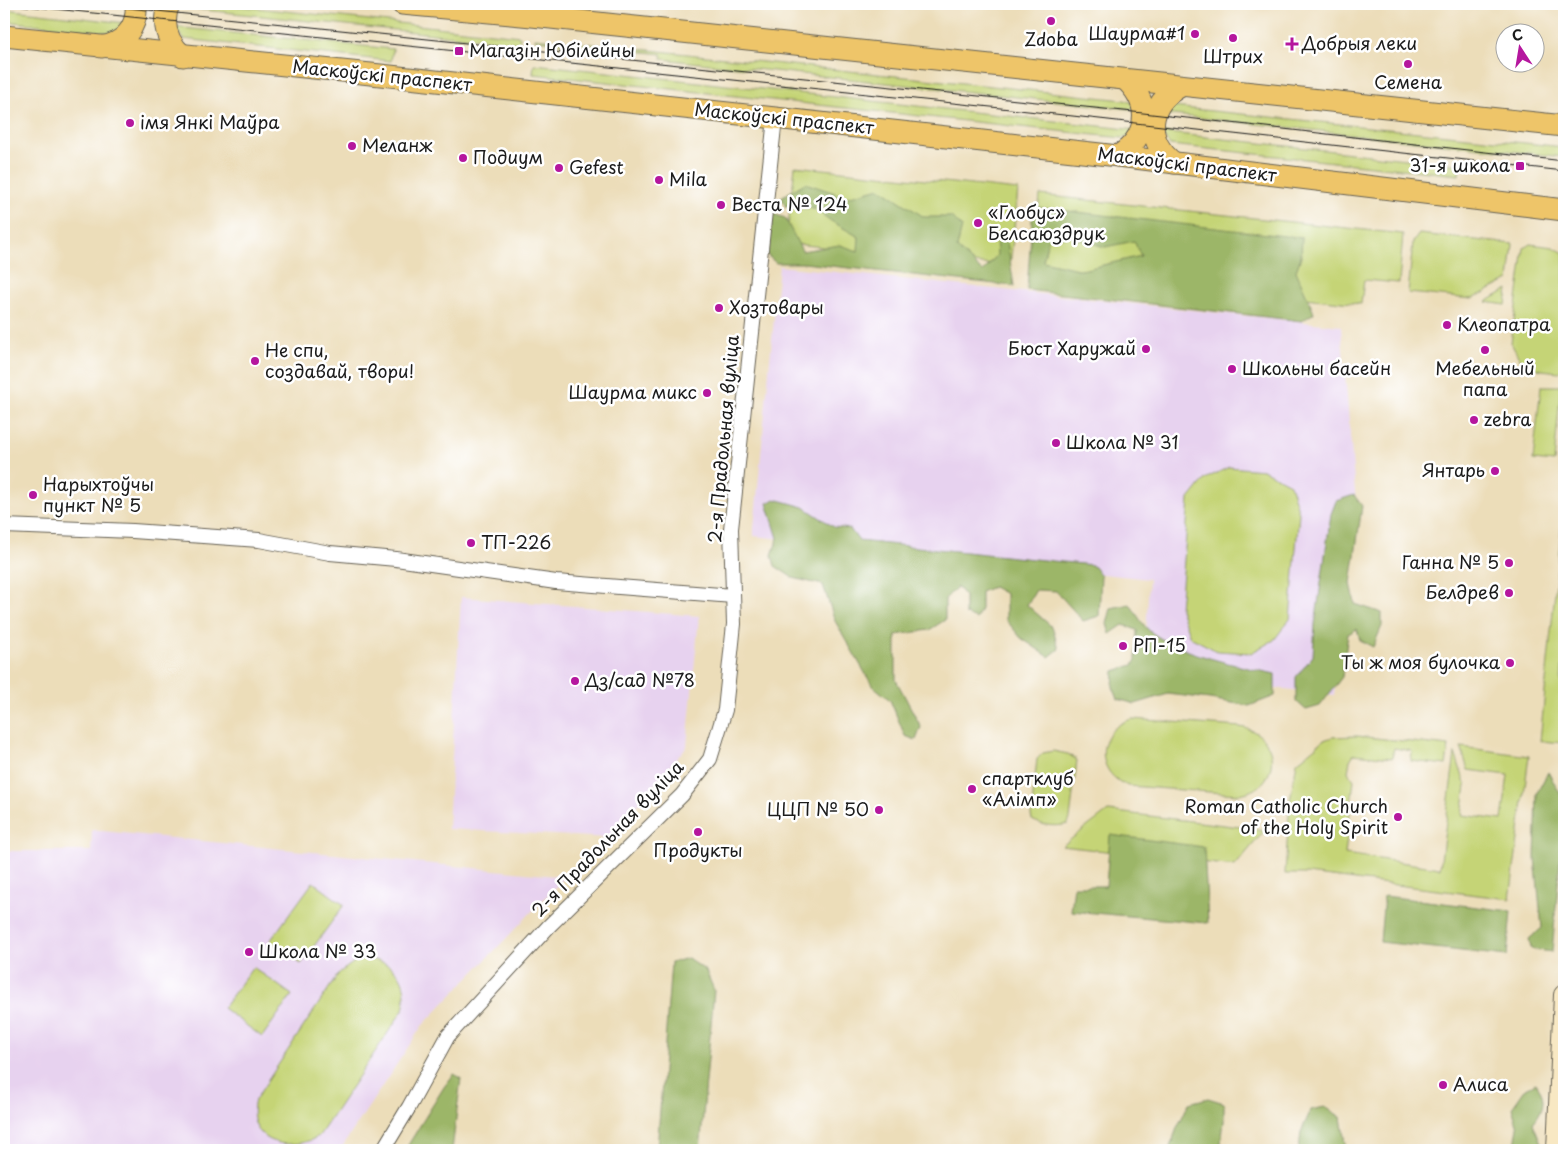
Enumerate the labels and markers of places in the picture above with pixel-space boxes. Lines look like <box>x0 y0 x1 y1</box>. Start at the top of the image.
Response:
marker: Zdoba <box>1045 15 1057 27</box>
place label: Шаурма#1 <box>1088 19 1185 46</box>
place label: Zdoba <box>1024 25 1078 52</box>
marker: Шаурма#1 <box>1189 28 1201 40</box>
place label: Добрыя леки <box>1301 29 1417 56</box>
marker: Штрих <box>1227 32 1239 44</box>
place label: Магазін Юбілейны <box>469 36 635 63</box>
marker: Добрыя леки <box>1286 38 1298 50</box>
place label: Штрих <box>1203 42 1263 69</box>
marker: Магазін Юбілейны <box>453 45 465 57</box>
marker: Семена <box>1402 58 1414 70</box>
place label: Семена <box>1374 68 1443 95</box>
place label: імя Янкі Маўра <box>140 108 280 135</box>
marker: імя Янкі Маўра <box>124 117 136 129</box>
place label: Меланж <box>362 131 433 158</box>
marker: Меланж <box>346 140 358 152</box>
place label: Подиум <box>473 143 543 170</box>
place label: 31-я школа <box>1409 151 1511 178</box>
marker: Подиум <box>457 152 469 164</box>
place label: Gefest <box>569 153 624 180</box>
marker: 31-я школа <box>1514 160 1526 172</box>
marker: Gefest <box>553 162 565 174</box>
place label: Mila <box>669 165 708 192</box>
marker: Mila <box>653 174 665 186</box>
place label: Веста № 124 <box>731 190 848 217</box>
place label: «Глобус» Белсаюздрук <box>988 198 1105 246</box>
marker: Веста № 124 <box>715 199 727 211</box>
marker: «Глобус» Белсаюздрук <box>972 217 984 229</box>
place label: Хозтовары <box>729 293 824 320</box>
marker: Хозтовары <box>713 302 725 314</box>
place label: Клеопатра <box>1457 310 1551 337</box>
marker: Клеопатра <box>1441 319 1453 331</box>
place label: Бюст Харужай <box>1008 334 1136 361</box>
place label: Не спи, создавай, твори! <box>265 336 414 384</box>
marker: Бюст Харужай <box>1140 343 1152 355</box>
marker: Мебельный папа <box>1479 344 1491 356</box>
place label: Школьны басейн <box>1242 354 1391 381</box>
place label: Мебельный папа <box>1435 354 1535 402</box>
marker: Не спи, создавай, твори! <box>249 355 261 367</box>
marker: Школьны басейн <box>1226 363 1238 375</box>
place label: Шаурма микс <box>569 378 697 405</box>
marker: Шаурма микс <box>701 387 713 399</box>
place label: zebra <box>1484 405 1531 432</box>
marker: zebra <box>1468 414 1480 426</box>
place label: Школа № 31 <box>1066 428 1179 455</box>
marker: Школа № 31 <box>1050 437 1062 449</box>
place label: Янтарь <box>1422 456 1485 483</box>
marker: Янтарь <box>1489 465 1501 477</box>
place label: Нарыхтоўчы пункт № 5 <box>43 470 154 518</box>
marker: Нарыхтоўчы пункт № 5 <box>27 489 39 501</box>
place label: ТП-226 <box>481 528 551 555</box>
marker: ТП-226 <box>465 537 477 549</box>
place label: Ганна № 5 <box>1402 548 1499 575</box>
marker: Ганна № 5 <box>1503 557 1515 569</box>
place label: Белдрев <box>1425 578 1499 605</box>
marker: Белдрев <box>1503 587 1515 599</box>
place label: РП-15 <box>1133 631 1186 658</box>
marker: РП-15 <box>1117 640 1129 652</box>
place label: Ты ж моя булочка <box>1341 648 1501 675</box>
marker: Ты ж моя булочка <box>1504 657 1516 669</box>
place label: Дз/сад №78 <box>584 666 695 693</box>
marker: Дз/сад №78 <box>569 675 581 687</box>
place label: спартклуб «Алімп» <box>982 764 1074 812</box>
marker: спартклуб «Алімп» <box>966 783 978 795</box>
place label: Roman Catholic Church of the Holy Spirit <box>1184 792 1388 840</box>
place label: ЦЦП № 50 <box>767 795 869 822</box>
marker: ЦЦП № 50 <box>873 804 885 816</box>
marker: Roman Catholic Church of the Holy Spirit <box>1392 811 1404 823</box>
marker: Продукты <box>692 826 704 838</box>
place label: Продукты <box>654 836 742 863</box>
place label: Школа № 33 <box>259 937 376 964</box>
marker: Школа № 33 <box>243 946 255 958</box>
place label: Алиса <box>1453 1070 1509 1097</box>
marker: Алиса <box>1437 1079 1449 1091</box>

